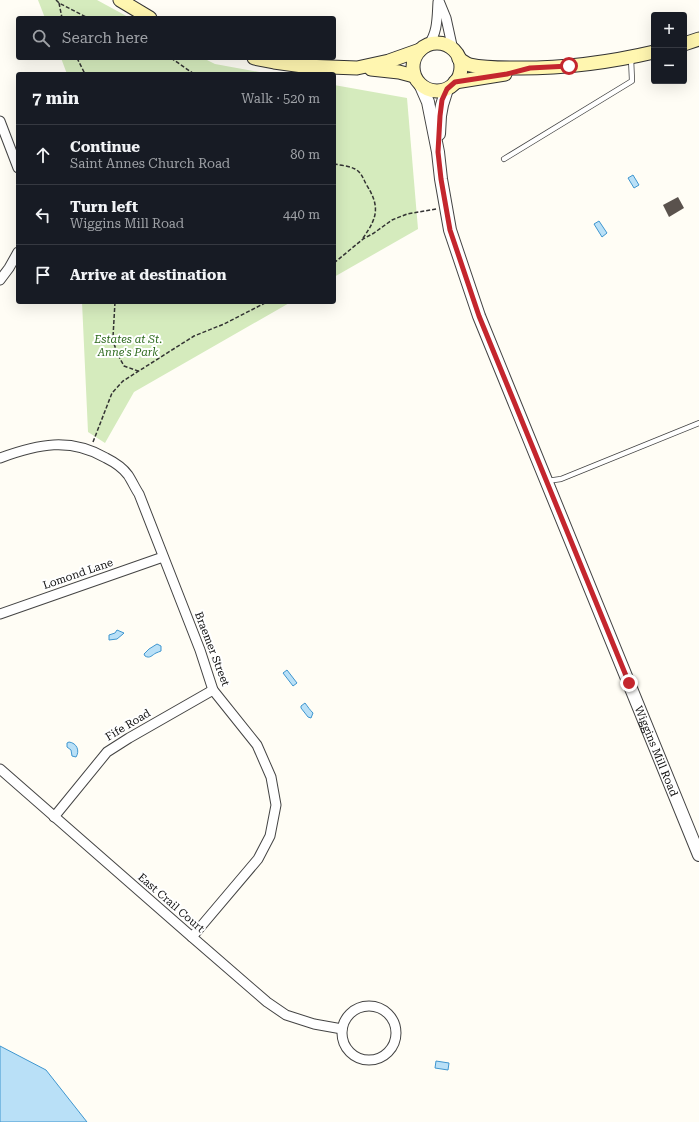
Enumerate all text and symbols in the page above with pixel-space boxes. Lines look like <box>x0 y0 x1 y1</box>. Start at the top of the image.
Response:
map controls <box>651 12 687 84</box>
button: + <box>651 12 687 48</box>
search box <box>16 16 336 60</box>
icon: search <box>30 27 52 49</box>
text: Search here <box>62 29 148 47</box>
button: − <box>651 48 687 84</box>
route start <box>560 57 578 75</box>
text: 7 min <box>32 88 79 108</box>
text: Walk · 520 m <box>241 91 320 106</box>
text: Continue <box>70 138 140 156</box>
icon: ahead <box>32 144 54 166</box>
text: 80 m <box>290 147 320 162</box>
text: Saint Annes Church Road <box>70 156 230 171</box>
text: Turn left <box>70 198 138 216</box>
icon: left <box>32 204 54 226</box>
text: 440 m <box>283 207 320 222</box>
text: Wiggins Mill Road <box>70 216 184 231</box>
icon: arrive <box>32 264 54 286</box>
text: Arrive at destination <box>70 266 226 284</box>
park label: Estates at St. Anne's Park <box>93 333 162 359</box>
street label: Lomond Lane <box>41 556 115 592</box>
street label: Braemer Street <box>192 610 232 688</box>
route end <box>620 674 638 692</box>
street label: Wiggins Mill Road <box>632 704 681 798</box>
street label: Fife Road <box>103 706 153 744</box>
street label: East Crail Court <box>135 871 207 935</box>

